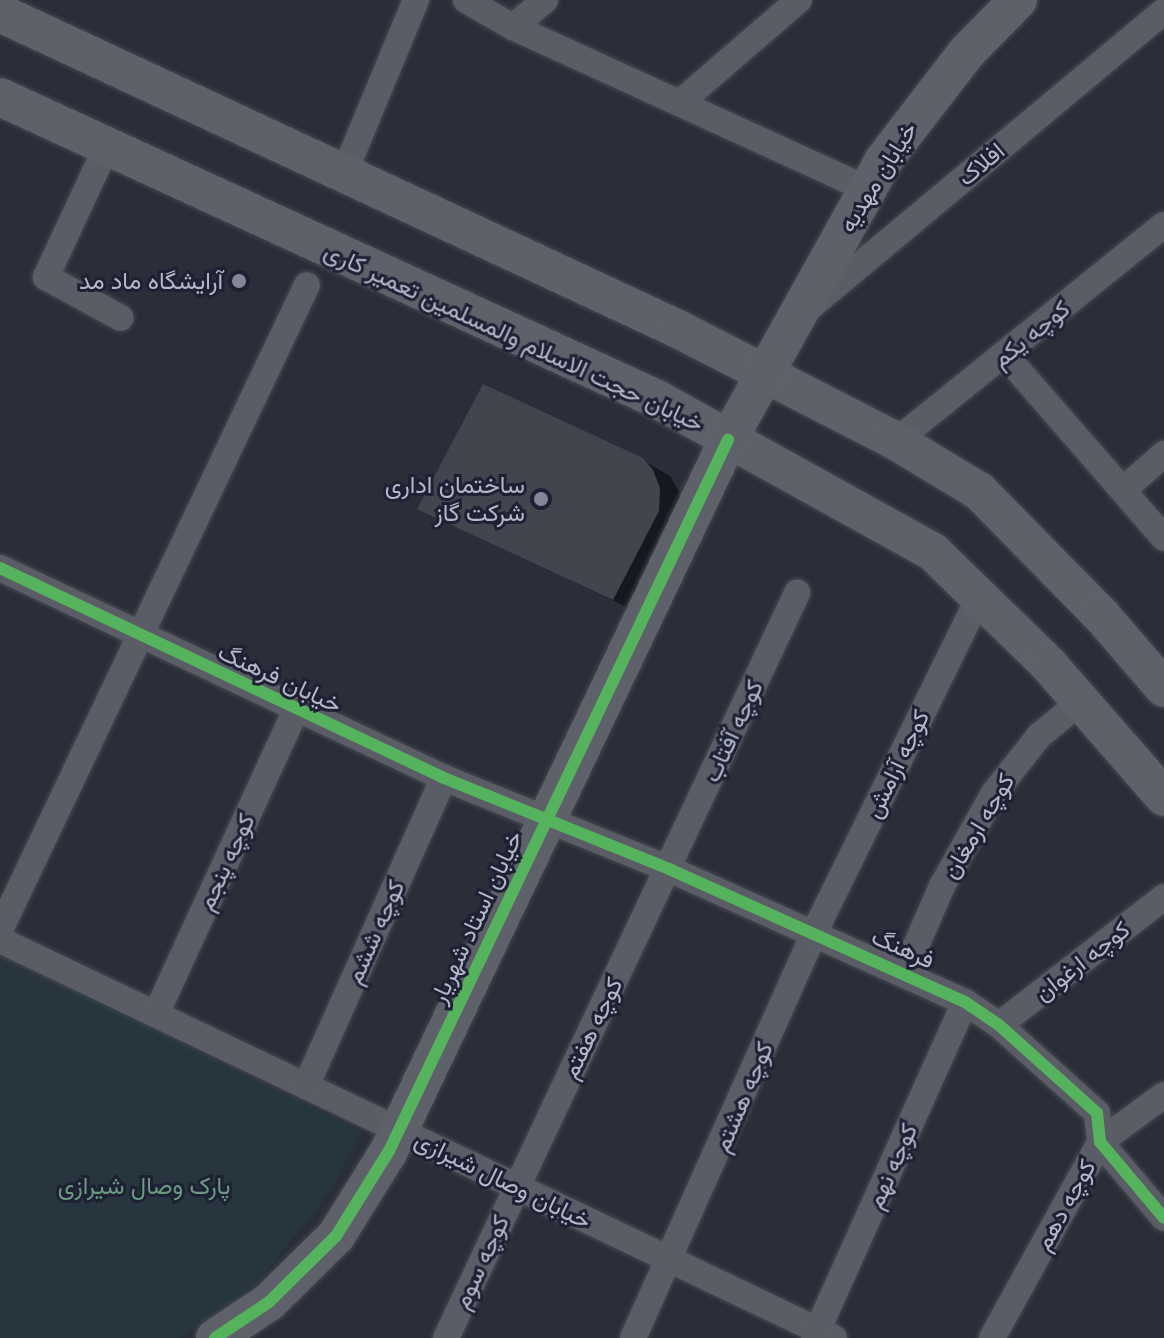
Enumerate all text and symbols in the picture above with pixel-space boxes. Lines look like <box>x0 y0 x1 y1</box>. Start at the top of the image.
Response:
street label: خیابان مهدیه <box>833 117 923 237</box>
street label: افلاک <box>952 136 1010 192</box>
street label: خیابان حجت الاسلام والمسلمین تعمیر کاری <box>320 236 708 438</box>
place label: آرایشگاه ماد مد <box>79 267 223 295</box>
marker: آرایشگاه ماد مد <box>230 272 248 290</box>
street label: کوچه یکم <box>986 294 1076 374</box>
place label: ساختمان اداری شرکت گاز <box>385 471 525 527</box>
marker: ساختمان اداری شرکت گاز <box>532 490 550 508</box>
street label: خیابان فرهنگ <box>214 637 346 719</box>
street label: کوچه آفتاب <box>697 675 769 787</box>
street label: کوچه آرامش <box>859 705 935 823</box>
street label: کوچه ارمغان <box>935 768 1021 884</box>
street label: کوچه پنجم <box>191 809 261 915</box>
street label: خیابان استاد شهریار <box>423 826 529 1008</box>
street label: کوچه ششم <box>339 876 411 988</box>
street label: کوچه ارغوان <box>1029 915 1135 1007</box>
street label: فرهنگ <box>867 921 939 975</box>
street label: کوچه هفتم <box>555 973 629 1083</box>
street label: کوچه هشتم <box>707 1038 779 1156</box>
street label: کوچه نهم <box>860 1119 924 1213</box>
street label: خیابان وصال شیرازی <box>410 1125 596 1235</box>
street label: کوچه دهم <box>1028 1154 1102 1256</box>
park label: پارک وصال شیرازی <box>58 1172 230 1200</box>
street label: کوچه سوم <box>447 1211 515 1313</box>

